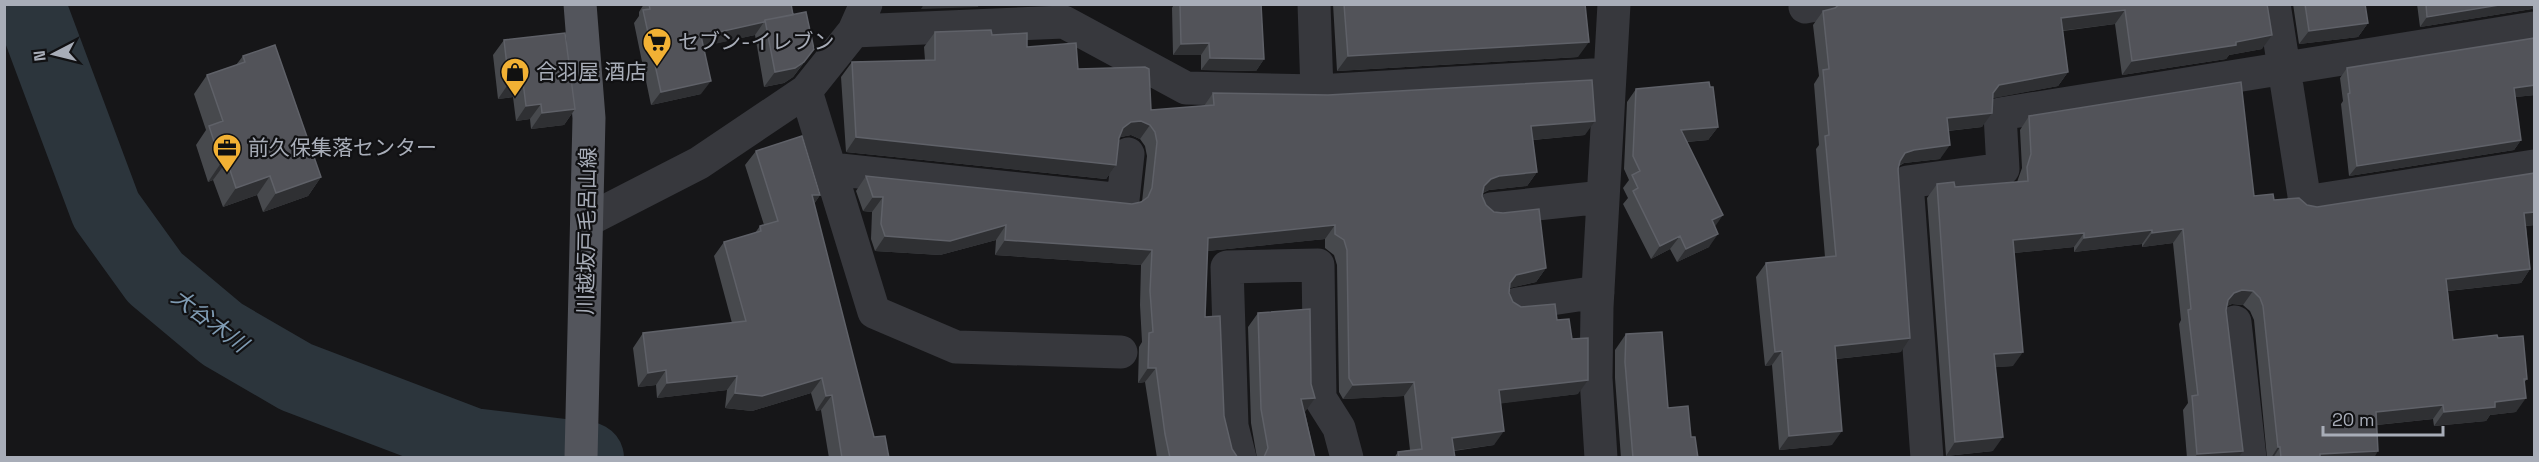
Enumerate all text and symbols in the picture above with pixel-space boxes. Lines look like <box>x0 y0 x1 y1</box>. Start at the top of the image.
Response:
north arrow <box>24 24 84 84</box>
supermarket icon: セブン-イレブン <box>641 26 673 68</box>
place label: セブン-イレブン <box>678 28 835 55</box>
text: N <box>29 49 51 62</box>
shop icon: 合羽屋 酒店 <box>499 56 531 98</box>
place label: 合羽屋 酒店 <box>536 58 646 85</box>
office icon: 前久保集落センター <box>211 132 243 174</box>
place label: 前久保集落センター <box>248 134 437 161</box>
street label: 川越坂戸毛呂山線 <box>572 147 601 315</box>
water label: 大谷木川 <box>166 282 255 359</box>
scale bar <box>2323 399 2443 437</box>
text: 20 m <box>2332 408 2375 431</box>

